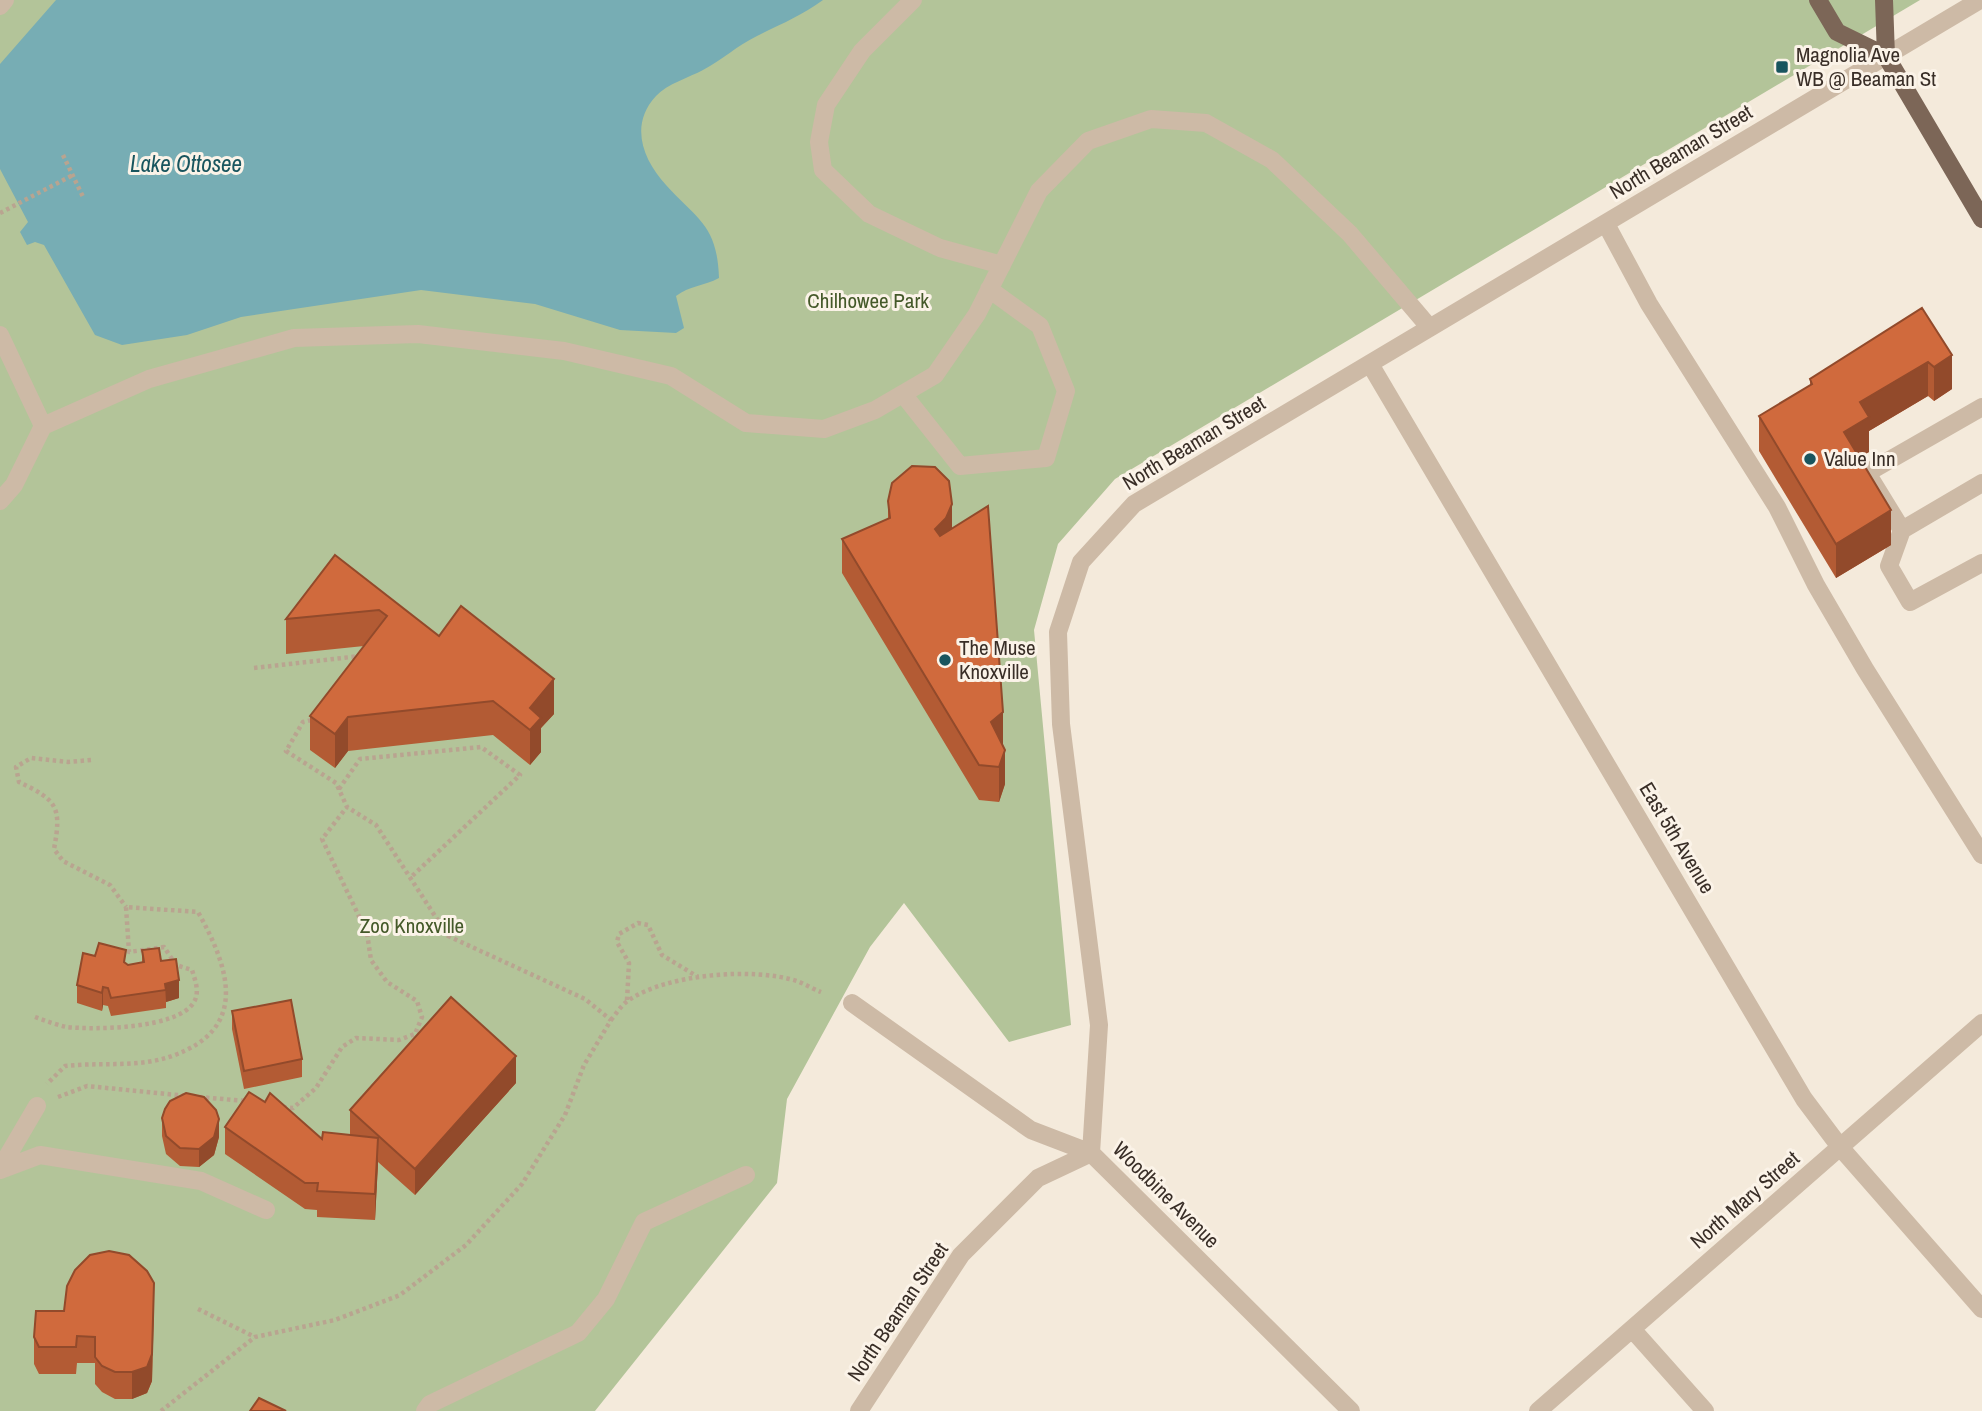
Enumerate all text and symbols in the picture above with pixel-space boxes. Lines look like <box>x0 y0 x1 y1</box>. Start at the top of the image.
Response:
place label: Magnolia Ave WB @ Beaman St <box>1796 40 1936 93</box>
marker: Magnolia Ave WB @ Beaman St <box>1774 59 1790 75</box>
street label: North Beaman Street <box>1604 97 1758 206</box>
water label: Lake Ottosee <box>130 148 242 179</box>
park label: Chilhowee Park <box>807 286 929 315</box>
street label: North Beaman Street <box>1117 388 1271 497</box>
place label: Value Inn <box>1824 444 1896 473</box>
marker: Value Inn <box>1802 451 1818 467</box>
place label: The Muse Knoxville <box>959 633 1036 686</box>
marker: The Muse Knoxville <box>937 652 953 668</box>
street label: East 5th Avenue <box>1633 777 1722 899</box>
park label: Zoo Knoxville <box>360 911 464 940</box>
street label: Woodbine Avenue <box>1107 1135 1226 1254</box>
street label: North Mary Street <box>1684 1144 1806 1255</box>
street label: North Beaman Street <box>840 1236 955 1387</box>

